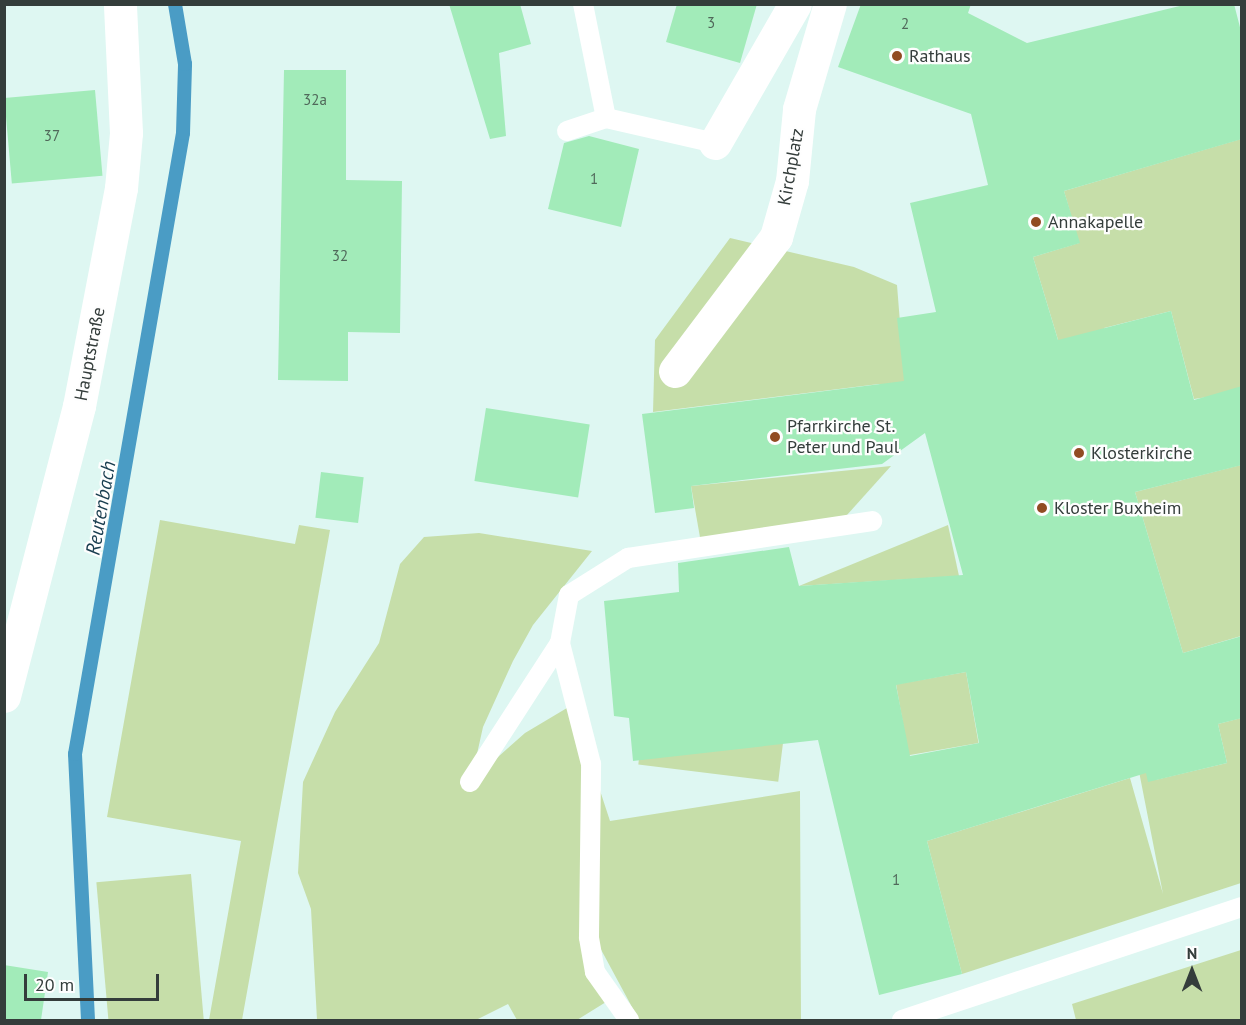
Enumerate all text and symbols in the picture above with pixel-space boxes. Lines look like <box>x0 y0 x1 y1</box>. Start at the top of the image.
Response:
house number: 3 <box>707 14 715 32</box>
house number: 2 <box>901 15 909 33</box>
place label: Rathaus <box>909 45 971 67</box>
marker: Rathaus <box>890 49 904 63</box>
house number: 32a <box>303 91 327 109</box>
house number: 37 <box>44 127 60 145</box>
street label: Kirchplatz <box>774 127 808 207</box>
house number: 1 <box>590 170 598 188</box>
place label: Annakapelle <box>1048 211 1143 233</box>
marker: Annakapelle <box>1029 215 1043 229</box>
house number: 32 <box>332 247 348 265</box>
street label: Hauptstraße <box>70 305 110 403</box>
place label: Pfarrkirche St. Peter und Paul <box>787 416 899 458</box>
marker: Pfarrkirche St. Peter und Paul <box>768 430 782 444</box>
place label: Klosterkirche <box>1091 442 1192 464</box>
marker: Klosterkirche <box>1072 446 1086 460</box>
water label: Reutenbach <box>81 459 121 557</box>
place label: Kloster Buxheim <box>1054 497 1181 519</box>
marker: Kloster Buxheim <box>1035 501 1049 515</box>
house number: 1 <box>892 871 900 889</box>
north arrow <box>1162 941 1222 1001</box>
text: N <box>1187 943 1197 963</box>
scale bar <box>27 962 162 1000</box>
text: 20 m <box>35 973 74 996</box>

